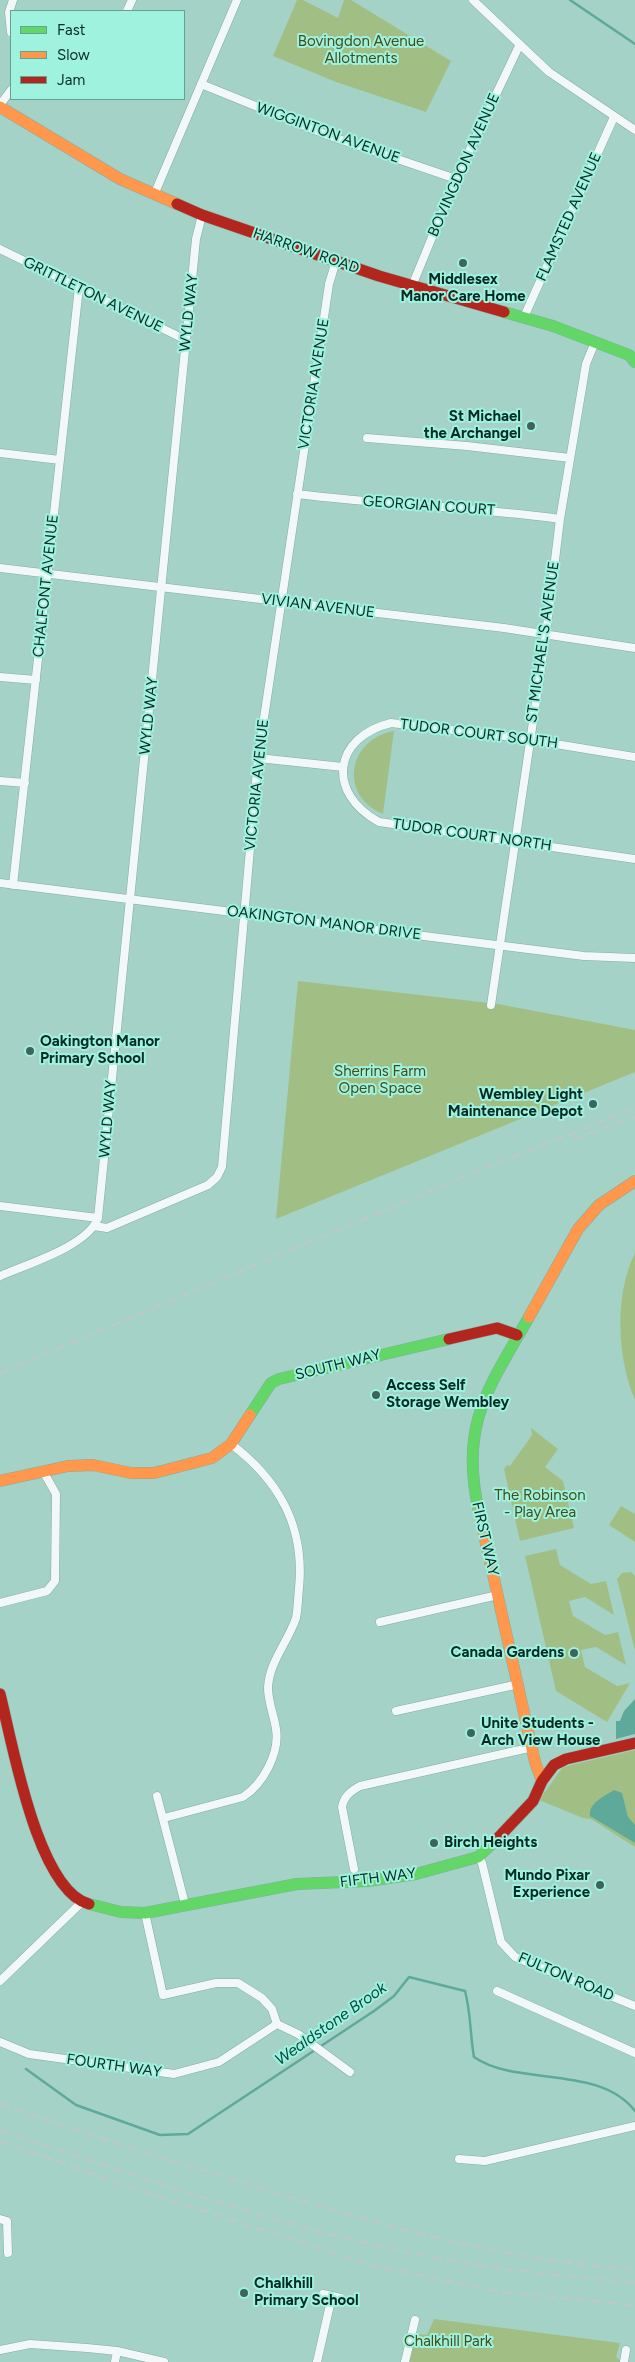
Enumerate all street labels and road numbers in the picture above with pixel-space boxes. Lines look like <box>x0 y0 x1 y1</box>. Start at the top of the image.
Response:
street label: BOVINGDON AVENUE <box>424 90 504 240</box>
street label: WIGGINTON AVENUE <box>254 99 402 167</box>
street label: FLAMSTED AVENUE <box>532 150 606 284</box>
street label: HARROW ROAD <box>250 224 362 278</box>
street label: GRITTLETON AVENUE <box>20 253 166 337</box>
street label: WYLD WAY <box>176 273 202 353</box>
street label: VICTORIA AVENUE <box>295 317 333 451</box>
street label: GEORGIAN COURT <box>362 492 496 520</box>
street label: CHALFONT AVENUE <box>30 514 62 658</box>
street label: ST MICHAEL'S AVENUE <box>523 560 563 724</box>
street label: VIVIAN AVENUE <box>260 590 376 622</box>
street label: WYLD WAY <box>136 676 162 756</box>
street label: TUDOR COURT SOUTH <box>399 715 559 753</box>
street label: VICTORIA AVENUE <box>241 718 273 852</box>
street label: TUDOR COURT NORTH <box>391 815 553 855</box>
street label: OAKINGTON MANOR DRIVE <box>226 902 422 944</box>
street label: WYLD WAY <box>96 1079 120 1159</box>
street label: SOUTH WAY <box>293 1346 383 1384</box>
street label: FIRST WAY <box>468 1500 502 1578</box>
street label: FIFTH WAY <box>339 1864 417 1892</box>
street label: FULTON ROAD <box>515 1949 617 2005</box>
street label: FOURTH WAY <box>65 2050 163 2082</box>

